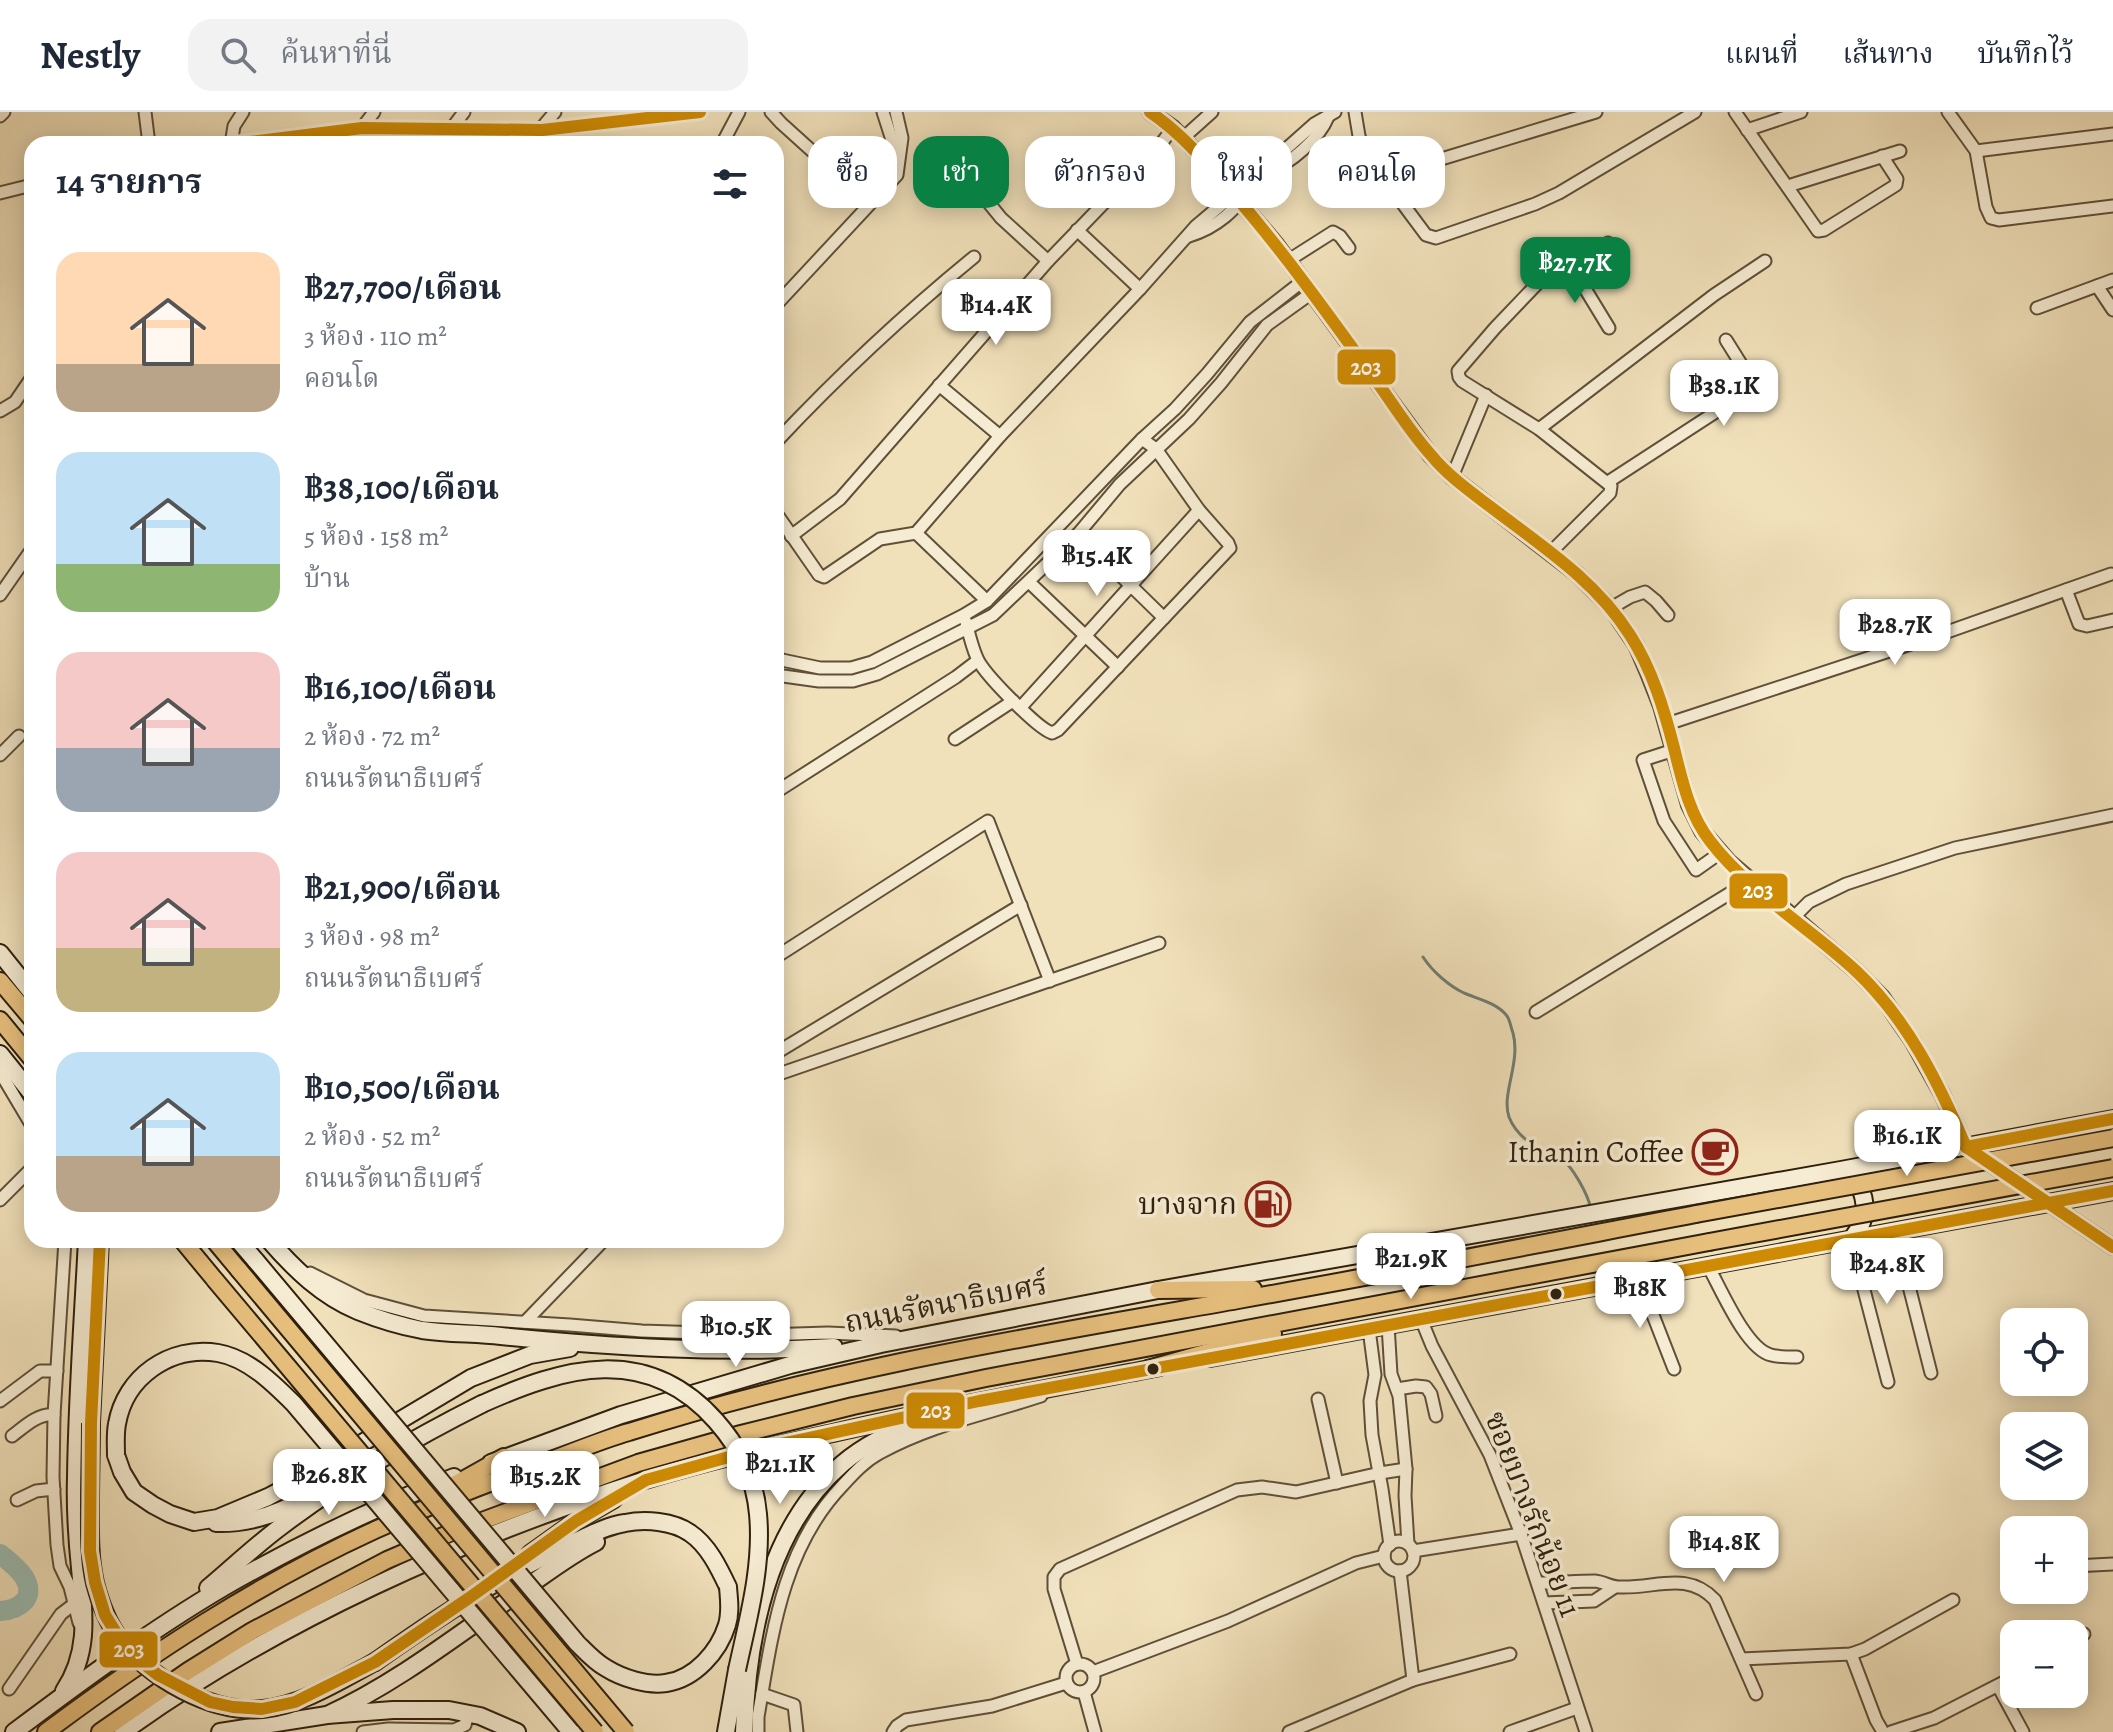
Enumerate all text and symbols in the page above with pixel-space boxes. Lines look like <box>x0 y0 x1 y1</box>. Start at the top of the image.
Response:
search box <box>188 19 748 91</box>
text: Nestly <box>40 29 140 81</box>
icon: search <box>216 33 260 77</box>
text: ค้นหาที่นี่ <box>280 33 392 73</box>
text: แผนที่ <box>1725 35 1798 73</box>
text: เส้นทาง <box>1842 35 1934 73</box>
text: บันทึกไว้ <box>1978 35 2073 73</box>
chip: ซื้อ <box>808 136 897 208</box>
chip: เช่า <box>913 136 1009 208</box>
chip: ตัวกรอง <box>1025 136 1175 208</box>
chip: ใหม่ <box>1191 136 1292 208</box>
chip: คอนโด <box>1308 136 1445 208</box>
text: 14 รายการ <box>56 158 202 205</box>
icon: filters <box>708 162 752 206</box>
pin: ฿27.7K <box>1510 237 1640 305</box>
text: ฿27.7K <box>1538 245 1612 280</box>
text: ฿27,700/เดือน <box>304 264 501 311</box>
pin: ฿14.4K <box>931 279 1061 347</box>
icon: home <box>120 284 216 380</box>
text: ฿14.4K <box>960 287 1032 322</box>
text: 3 ห้อง · 110 m² <box>304 319 447 354</box>
line badge: 203 <box>1336 348 1397 386</box>
text: 203 <box>1350 353 1382 383</box>
pin: ฿38.1K <box>1659 360 1789 428</box>
text: คอนโด <box>304 361 379 396</box>
text: ฿38.1K <box>1688 368 1760 403</box>
text: ฿38,100/เดือน <box>304 464 499 511</box>
icon: home <box>120 484 216 580</box>
text: 5 ห้อง · 158 m² <box>304 519 448 554</box>
pin: ฿15.4K <box>1032 530 1162 598</box>
text: ฿15.4K <box>1061 538 1133 573</box>
text: บ้าน <box>304 561 350 596</box>
pin: ฿28.7K <box>1830 599 1960 667</box>
text: ฿28.7K <box>1858 607 1932 642</box>
text: ฿16,100/เดือน <box>304 664 496 711</box>
icon: home <box>120 684 216 780</box>
text: 2 ห้อง · 72 m² <box>304 719 440 754</box>
text: ถนนรัตนาธิเบศร์ <box>304 761 483 796</box>
text: ฿21,900/เดือน <box>304 864 500 911</box>
line badge: 203 <box>1728 872 1789 910</box>
text: 203 <box>1742 876 1774 906</box>
icon: home <box>120 884 216 980</box>
text: 3 ห้อง · 98 m² <box>304 919 440 954</box>
text: ถนนรัตนาธิเบศร์ <box>304 961 483 996</box>
text: ฿10,500/เดือน <box>304 1064 500 1111</box>
icon: home <box>120 1084 216 1180</box>
pin: ฿16.1K <box>1842 1110 1972 1178</box>
text: ฿16.1K <box>1872 1118 1942 1153</box>
text: 2 ห้อง · 52 m² <box>304 1119 440 1154</box>
cafe icon: Ithanin Coffee <box>1691 1128 1739 1176</box>
place label: Ithanin Coffee <box>1508 1132 1684 1172</box>
text: ถนนรัตนาธิเบศร์ <box>304 1161 483 1196</box>
fuel station icon: บางจาก <box>1244 1180 1292 1228</box>
place label: บางจาก <box>1138 1184 1237 1224</box>
pin: ฿21.9K <box>1346 1233 1476 1301</box>
pin: ฿24.8K <box>1822 1238 1952 1306</box>
text: ฿21.9K <box>1375 1241 1447 1276</box>
text: ฿24.8K <box>1849 1246 1925 1281</box>
pin: ฿18K <box>1593 1262 1687 1330</box>
street label: ถนนรัตนาธิเบศร์ <box>841 1264 1052 1342</box>
text: ฿18K <box>1613 1270 1667 1305</box>
unlabelled marker <box>1548 1286 1564 1302</box>
pin: ฿10.5K <box>671 1301 801 1369</box>
map controls <box>2000 1308 2088 1708</box>
button: locate <box>2000 1308 2088 1396</box>
text: ฿10.5K <box>700 1309 772 1344</box>
unlabelled marker <box>1145 1361 1161 1377</box>
line badge: 203 <box>905 1391 966 1430</box>
text: 203 <box>920 1396 952 1426</box>
street label: ซอยบางรักน้อย 11 <box>1475 1406 1591 1622</box>
button: layers <box>2000 1412 2088 1500</box>
pin: ฿21.1K <box>715 1438 845 1506</box>
text: ฿21.1K <box>745 1446 815 1481</box>
pin: ฿26.8K <box>264 1449 394 1517</box>
pin: ฿15.2K <box>480 1451 610 1519</box>
text: ฿26.8K <box>291 1457 367 1492</box>
text: ฿15.2K <box>509 1459 581 1494</box>
pin: ฿14.8K <box>1659 1516 1789 1584</box>
button: + <box>2000 1516 2088 1604</box>
text: ฿14.8K <box>1688 1524 1760 1559</box>
button: − <box>2000 1620 2088 1708</box>
line badge: 203 <box>98 1630 159 1669</box>
text: 203 <box>113 1635 145 1665</box>

